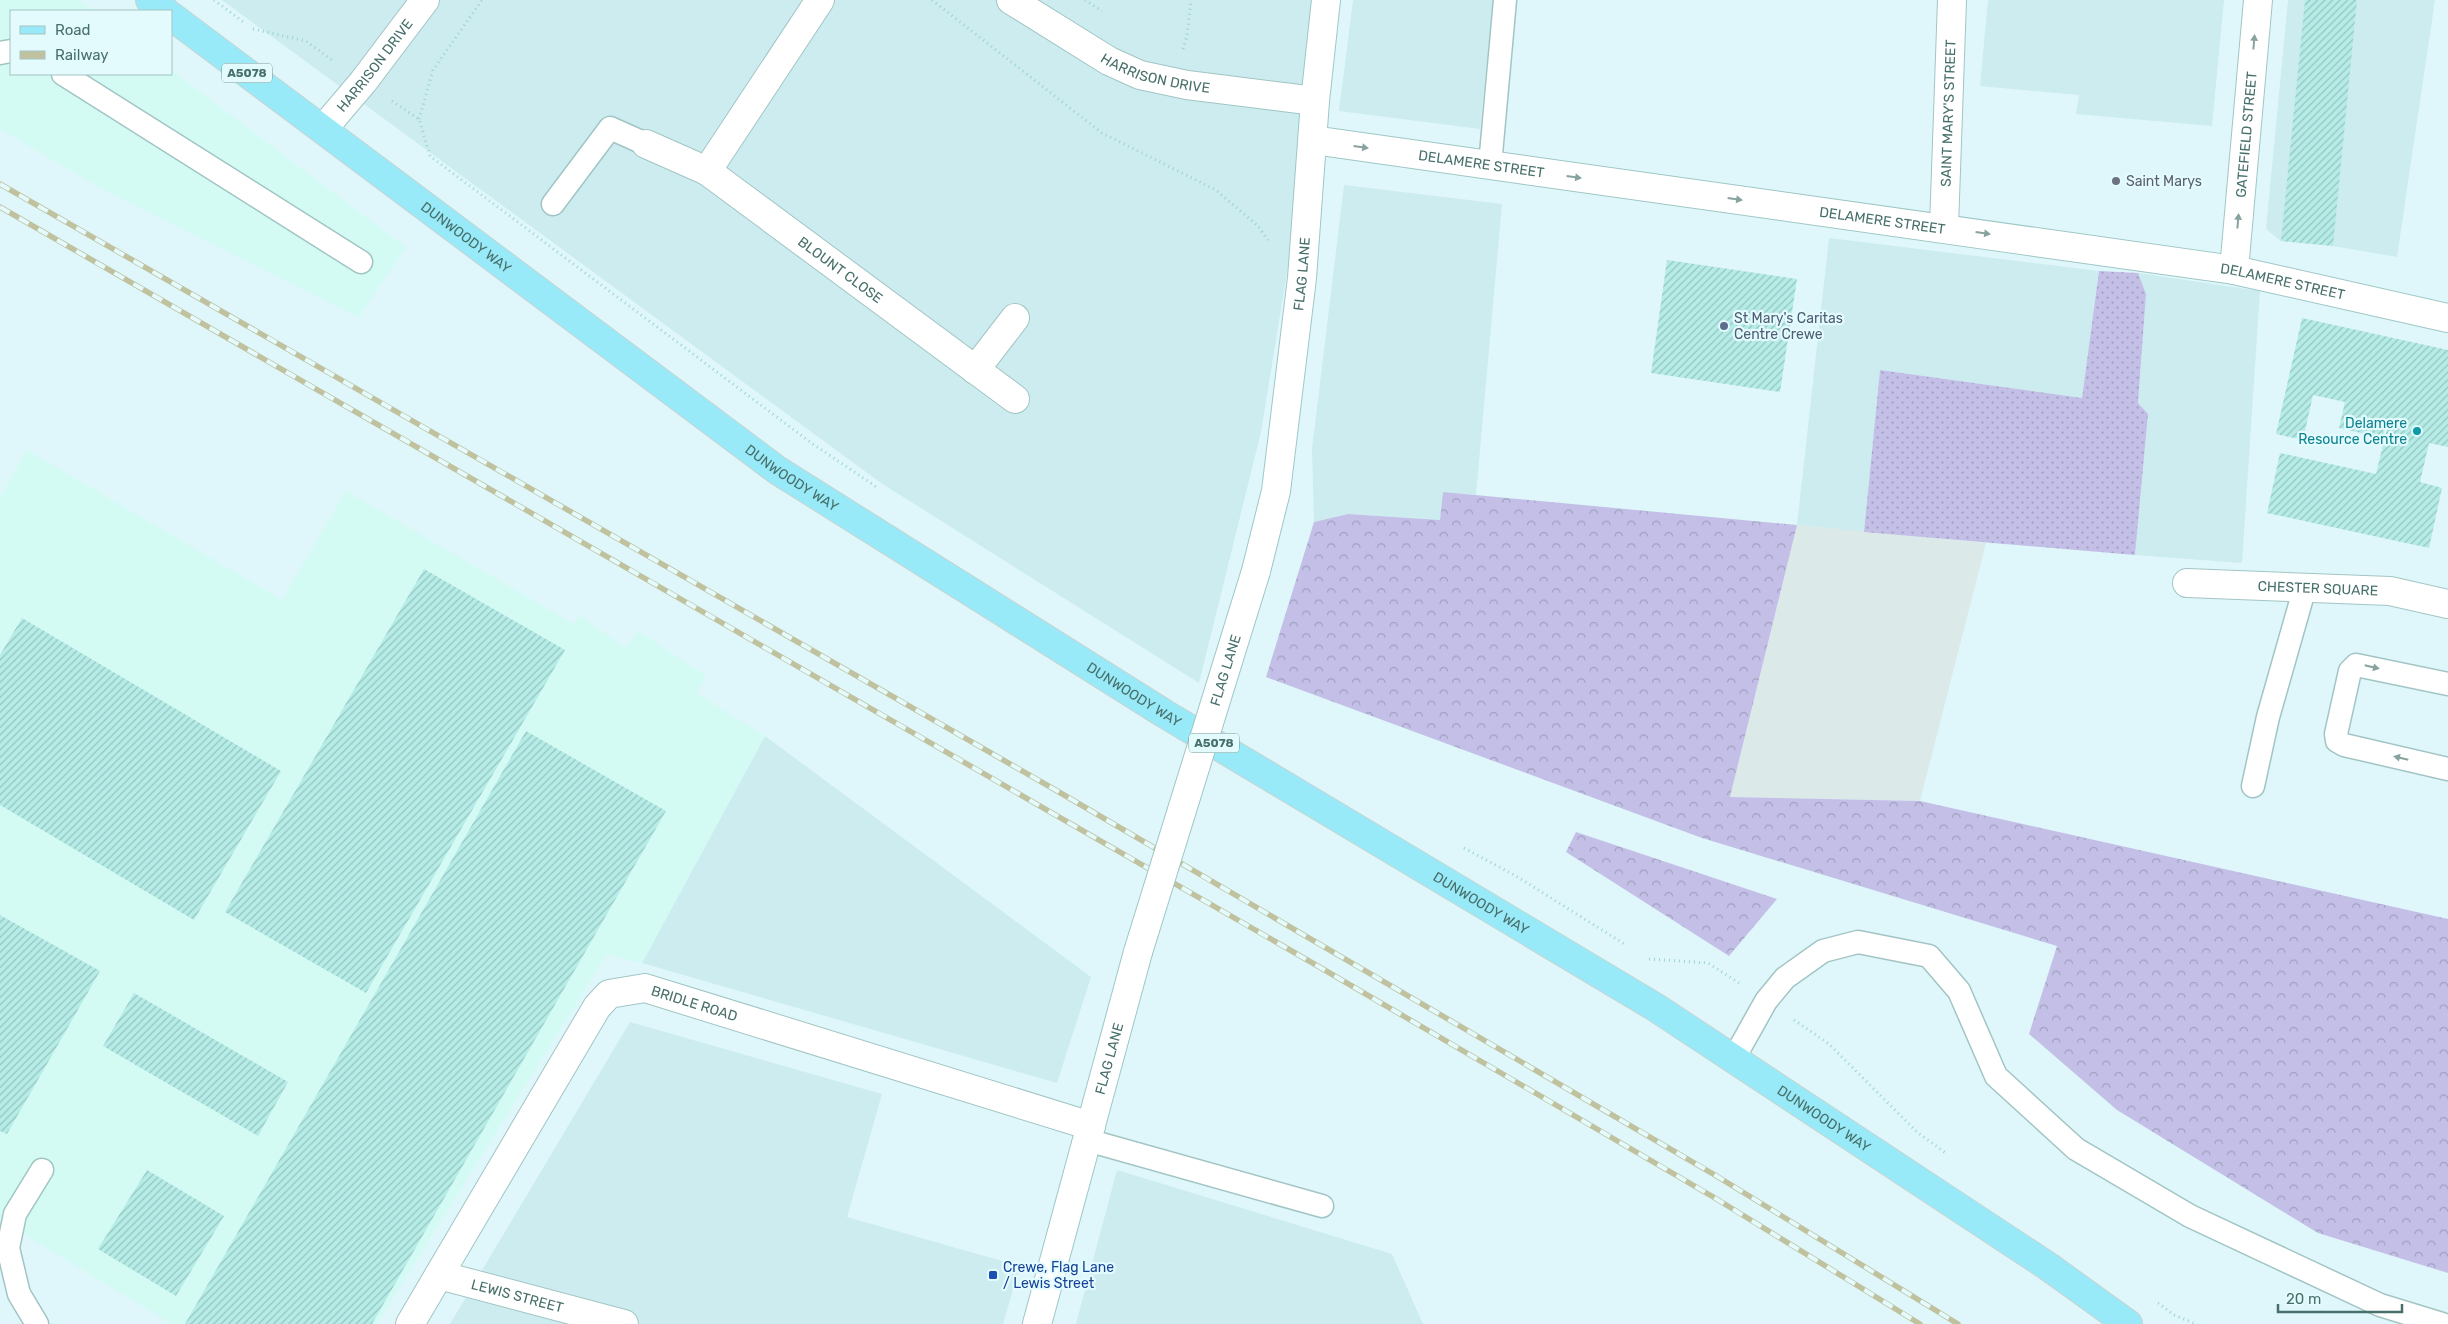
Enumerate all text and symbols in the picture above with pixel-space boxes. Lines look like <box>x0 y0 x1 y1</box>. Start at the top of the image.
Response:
legend <box>10 10 172 75</box>
street label: HARRISON DRIVE <box>333 16 416 115</box>
text: Road <box>55 21 91 39</box>
one-way arrow <box>2251 34 2259 50</box>
street label: SAINT MARY'S STREET <box>1937 39 1959 187</box>
text: Railway <box>55 46 109 64</box>
street label: HARRISON DRIVE <box>1098 50 1211 96</box>
road number: A5078 <box>222 64 272 82</box>
street label: GATEFIELD STREET <box>2232 71 2260 198</box>
one-way arrow <box>1353 143 1369 151</box>
street label: DELAMERE STREET <box>1417 146 1545 181</box>
one-way arrow <box>1566 173 1582 181</box>
place label: Saint Marys <box>2126 173 2202 190</box>
marker: Saint Marys <box>2110 175 2122 187</box>
one-way arrow <box>1727 195 1743 203</box>
street label: DUNWOODY WAY <box>418 198 515 277</box>
street label: DELAMERE STREET <box>1818 203 1946 238</box>
one-way arrow <box>2234 213 2242 229</box>
one-way arrow <box>1975 229 1991 237</box>
street label: BLOUNT CLOSE <box>795 233 886 307</box>
street label: FLAG LANE <box>1290 237 1313 312</box>
street label: DELAMERE STREET <box>2219 260 2347 303</box>
place label: St Mary's Caritas Centre Crewe <box>1734 310 1843 343</box>
marker: St Mary's Caritas Centre Crewe <box>1718 320 1730 332</box>
place label: Delamere Resource Centre <box>2298 415 2407 448</box>
marker: Delamere Resource Centre <box>2411 425 2423 437</box>
street label: DUNWOODY WAY <box>742 441 842 515</box>
street label: CHESTER SQUARE <box>2257 577 2378 599</box>
street label: FLAG LANE <box>1206 632 1244 708</box>
street label: DUNWOODY WAY <box>1084 658 1185 730</box>
one-way arrow <box>2365 663 2380 671</box>
road number: A5078 <box>1189 734 1239 752</box>
one-way arrow <box>2393 754 2408 762</box>
street label: DUNWOODY WAY <box>1430 868 1532 938</box>
street label: BRIDLE ROAD <box>649 982 740 1025</box>
street label: FLAG LANE <box>1091 1021 1127 1096</box>
street label: DUNWOODY WAY <box>1774 1082 1874 1156</box>
place label: Crewe, Flag Lane / Lewis Street <box>1003 1259 1114 1292</box>
marker: Crewe, Flag Lane / Lewis Street <box>987 1269 999 1281</box>
street label: LEWIS STREET <box>469 1275 565 1316</box>
scale bar <box>2278 1282 2402 1314</box>
text: 20 m <box>2286 1290 2321 1308</box>

